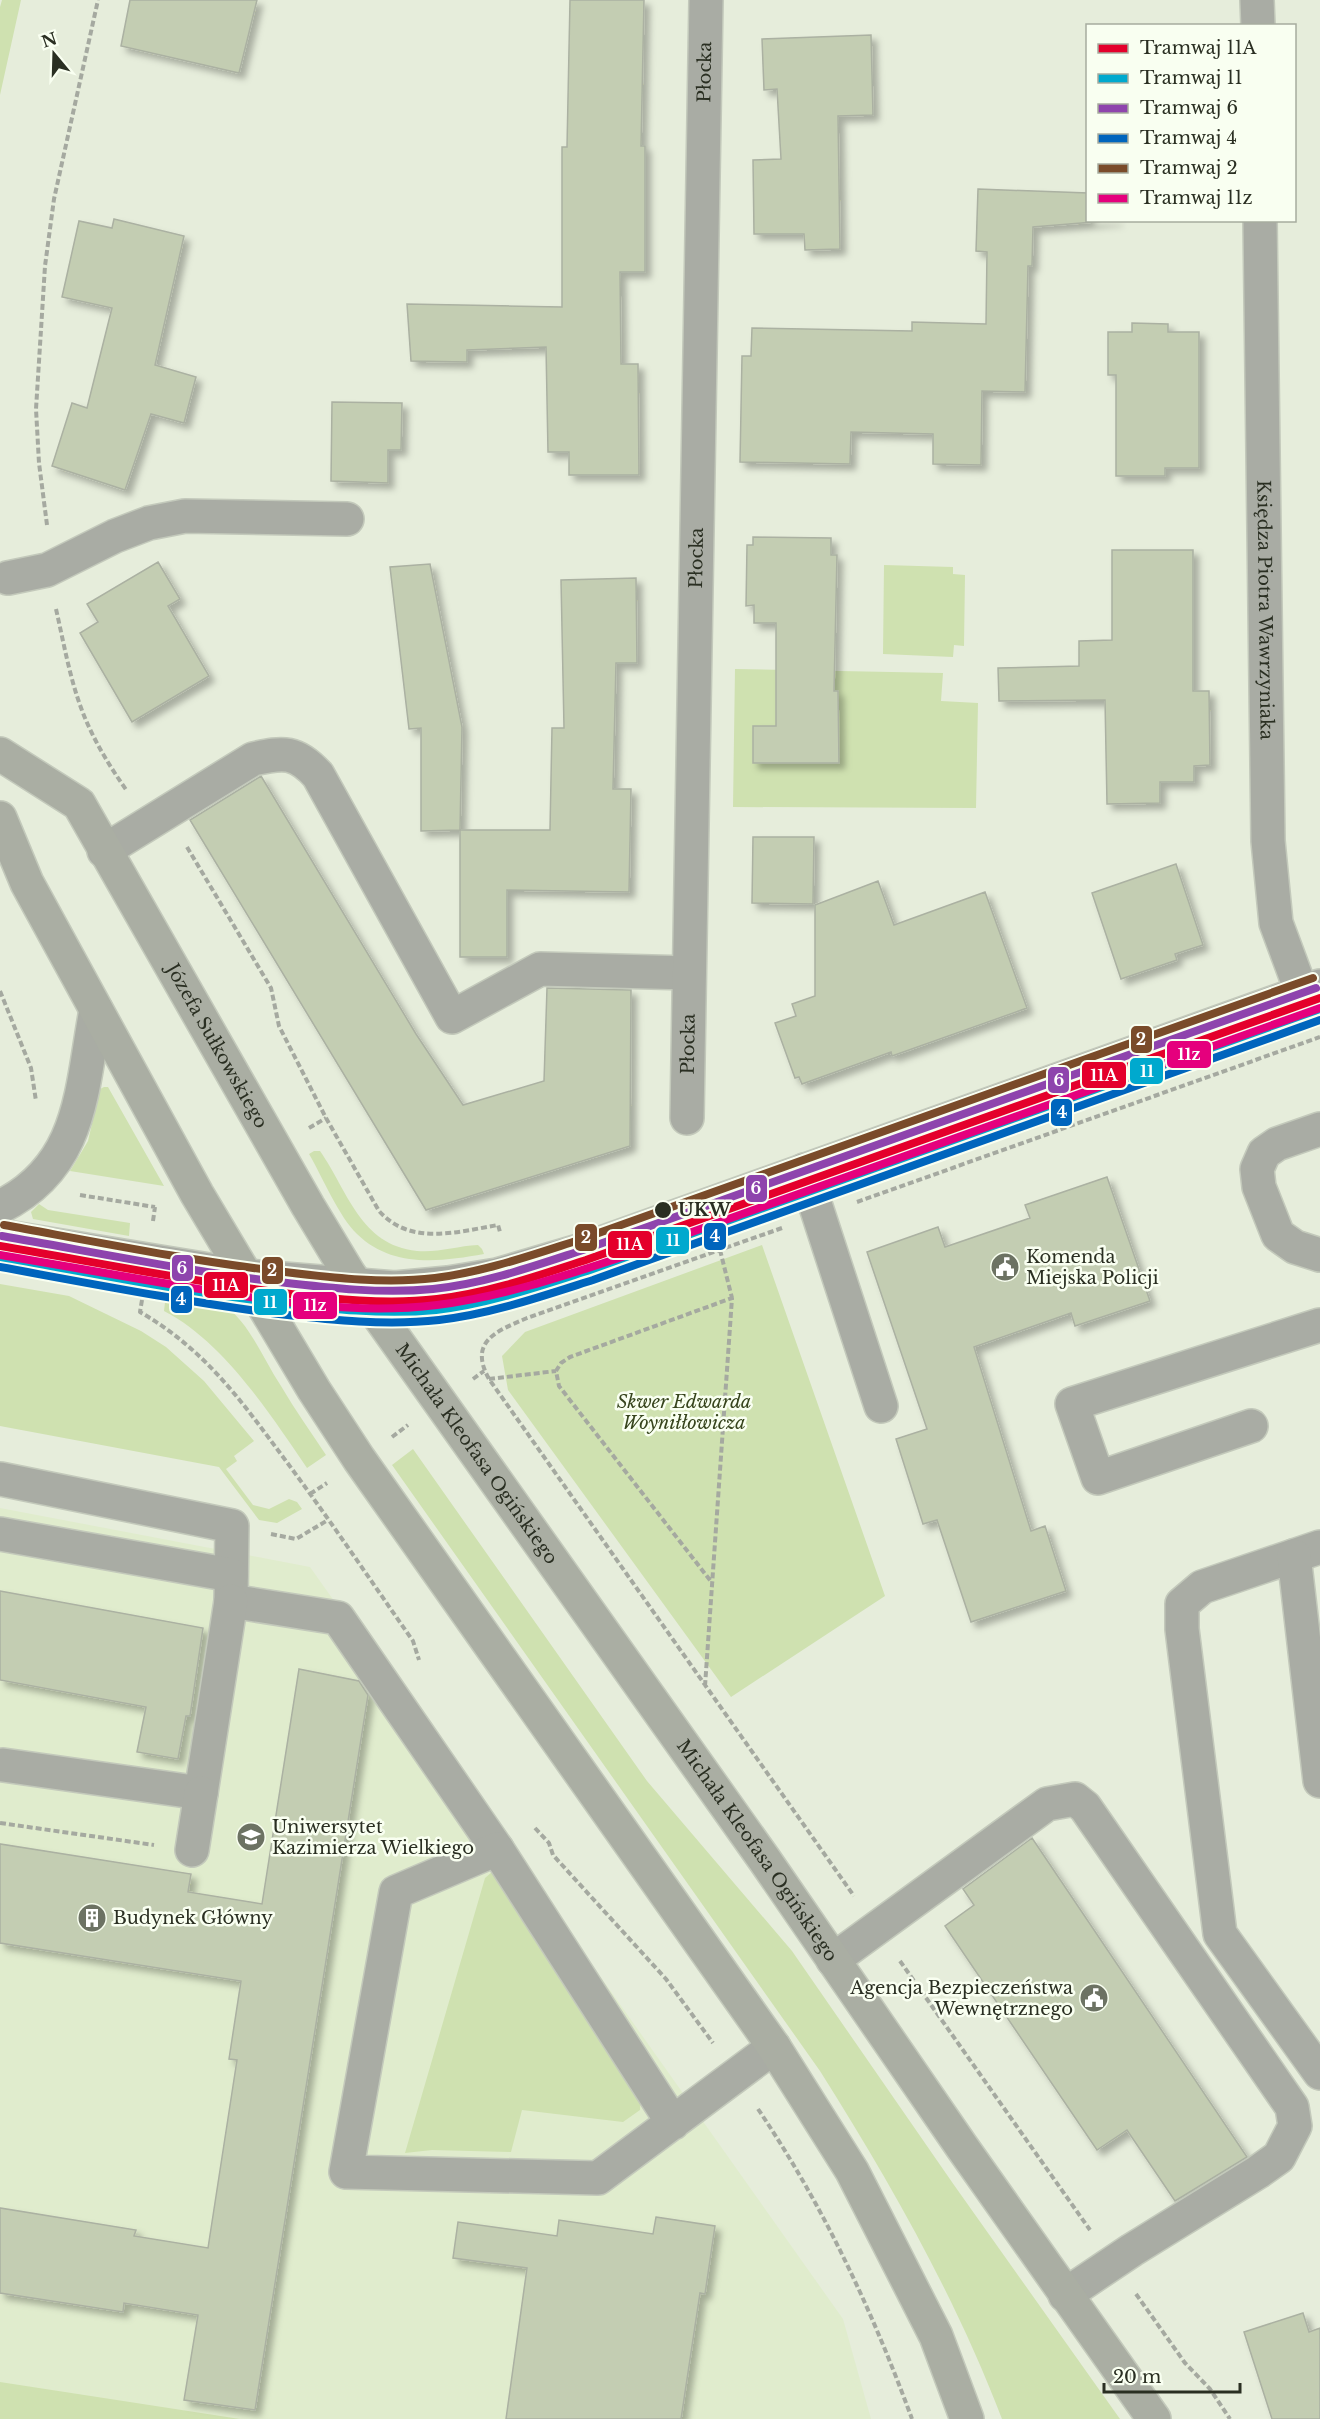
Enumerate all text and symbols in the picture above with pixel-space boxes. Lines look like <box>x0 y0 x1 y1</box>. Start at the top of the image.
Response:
north arrow <box>24 24 84 84</box>
legend <box>1086 24 1296 222</box>
text: N <box>39 28 59 52</box>
text: Tramwaj 11A <box>1140 37 1258 59</box>
street label: Płocka <box>693 42 716 103</box>
text: Tramwaj 11 <box>1140 67 1243 89</box>
text: Tramwaj 6 <box>1140 97 1238 119</box>
text: Tramwaj 4 <box>1140 127 1237 149</box>
text: Tramwaj 2 <box>1140 157 1238 179</box>
text: Tramwaj 11z <box>1140 187 1253 209</box>
street label: Księdza Piotra Wawrzyniaka <box>1252 480 1278 740</box>
street label: Płocka <box>685 527 708 589</box>
street label: Józefa Sułkowskiego <box>160 958 272 1132</box>
street label: Płocka <box>677 1013 700 1075</box>
line badge: 2 <box>1130 1025 1153 1054</box>
text: 2 <box>1136 1029 1146 1049</box>
line badge: 11z <box>1166 1040 1212 1069</box>
text: 11z <box>1177 1044 1201 1064</box>
line badge: 11 <box>1129 1057 1164 1085</box>
line badge: 11A <box>1081 1061 1127 1089</box>
text: 11 <box>1140 1061 1154 1081</box>
text: 11A <box>1090 1065 1119 1085</box>
line badge: 6 <box>1047 1066 1070 1094</box>
text: 6 <box>1054 1070 1065 1090</box>
line badge: 4 <box>1050 1098 1073 1127</box>
text: 4 <box>1057 1102 1067 1122</box>
line badge: 6 <box>745 1174 768 1203</box>
text: 6 <box>751 1178 762 1198</box>
place label: UKW <box>678 1199 732 1221</box>
marker: UKW <box>653 1200 673 1220</box>
line badge: 4 <box>703 1222 727 1251</box>
line badge: 2 <box>574 1223 598 1252</box>
line badge: 11 <box>655 1226 690 1255</box>
text: 4 <box>710 1226 720 1246</box>
text: 2 <box>581 1227 591 1247</box>
line badge: 11A <box>607 1230 653 1259</box>
text: 11 <box>666 1230 680 1250</box>
text: 11A <box>616 1234 645 1254</box>
place label: Komenda Miejska Policji <box>1026 1246 1159 1289</box>
public building icon: Komenda Miejska Policji <box>989 1251 1021 1283</box>
line badge: 6 <box>171 1254 194 1282</box>
line badge: 2 <box>261 1256 284 1285</box>
text: 6 <box>177 1258 188 1278</box>
text: 2 <box>267 1260 277 1280</box>
line badge: 11A <box>203 1271 249 1299</box>
text: 11A <box>212 1275 241 1295</box>
line badge: 4 <box>170 1285 193 1314</box>
line badge: 11 <box>253 1288 288 1316</box>
text: 4 <box>176 1289 186 1309</box>
line badge: 11z <box>292 1291 338 1320</box>
text: 11 <box>263 1292 277 1312</box>
text: 11z <box>303 1295 327 1315</box>
street label: Michała Kleofasa Ogińskiego <box>391 1339 562 1569</box>
park label: Skwer Edwarda Woyniłłowicza <box>617 1391 751 1434</box>
street label: Michała Kleofasa Ogińskiego <box>672 1735 842 1966</box>
place label: Uniwersytet Kazimierza Wielkiego <box>272 1816 474 1859</box>
school or university icon: Uniwersytet Kazimierza Wielkiego <box>235 1821 267 1853</box>
building icon: Budynek Główny <box>76 1902 108 1934</box>
place label: Budynek Główny <box>113 1907 273 1929</box>
place label: Agencja Bezpieczeństwa Wewnętrznego <box>849 1977 1073 2020</box>
public building icon: Agencja Bezpieczeństwa Wewnętrznego <box>1078 1982 1110 2014</box>
scale bar <box>1104 2356 1240 2394</box>
text: 20 m <box>1113 2366 1161 2388</box>

